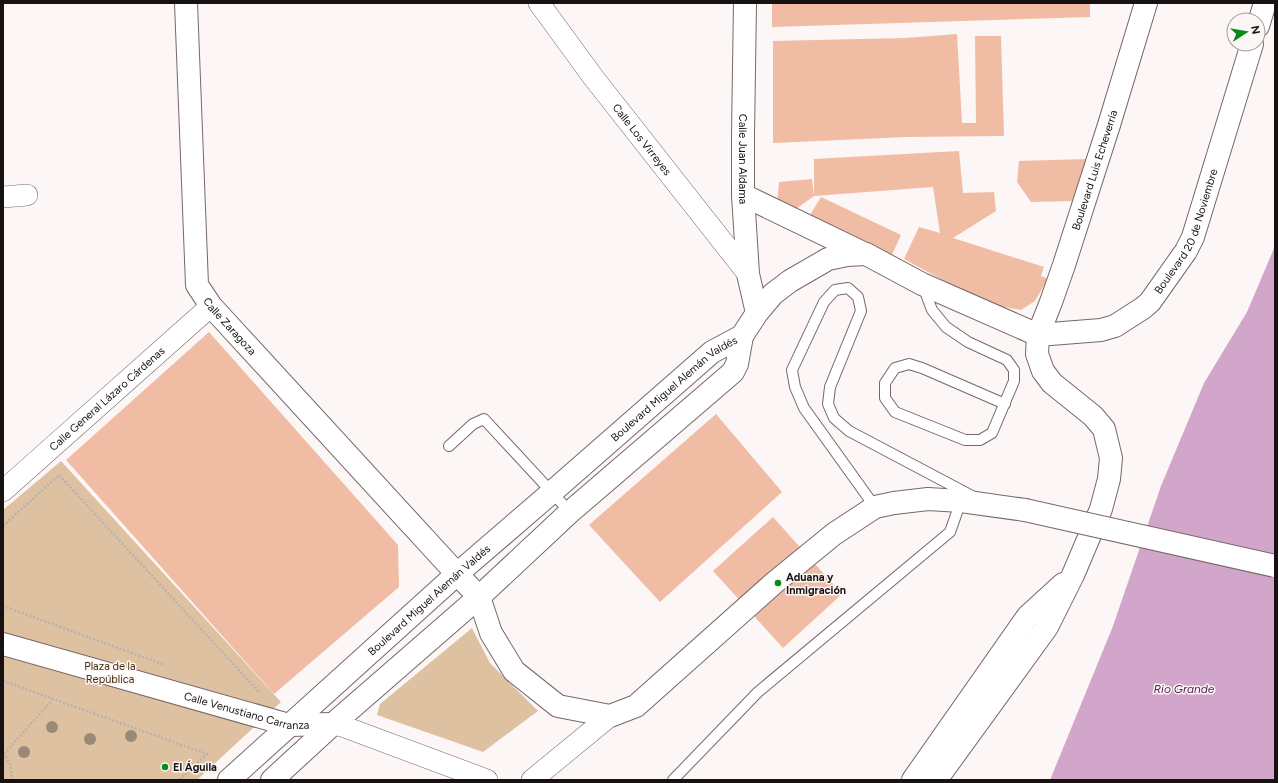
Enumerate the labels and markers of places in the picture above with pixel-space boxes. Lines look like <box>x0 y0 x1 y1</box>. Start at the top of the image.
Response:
place label: Aduana y Inmigración <box>786 571 846 597</box>
marker: Aduana y Inmigración <box>773 578 783 588</box>
place label: El Águila <box>173 760 217 774</box>
marker: El Águila <box>160 762 170 772</box>

